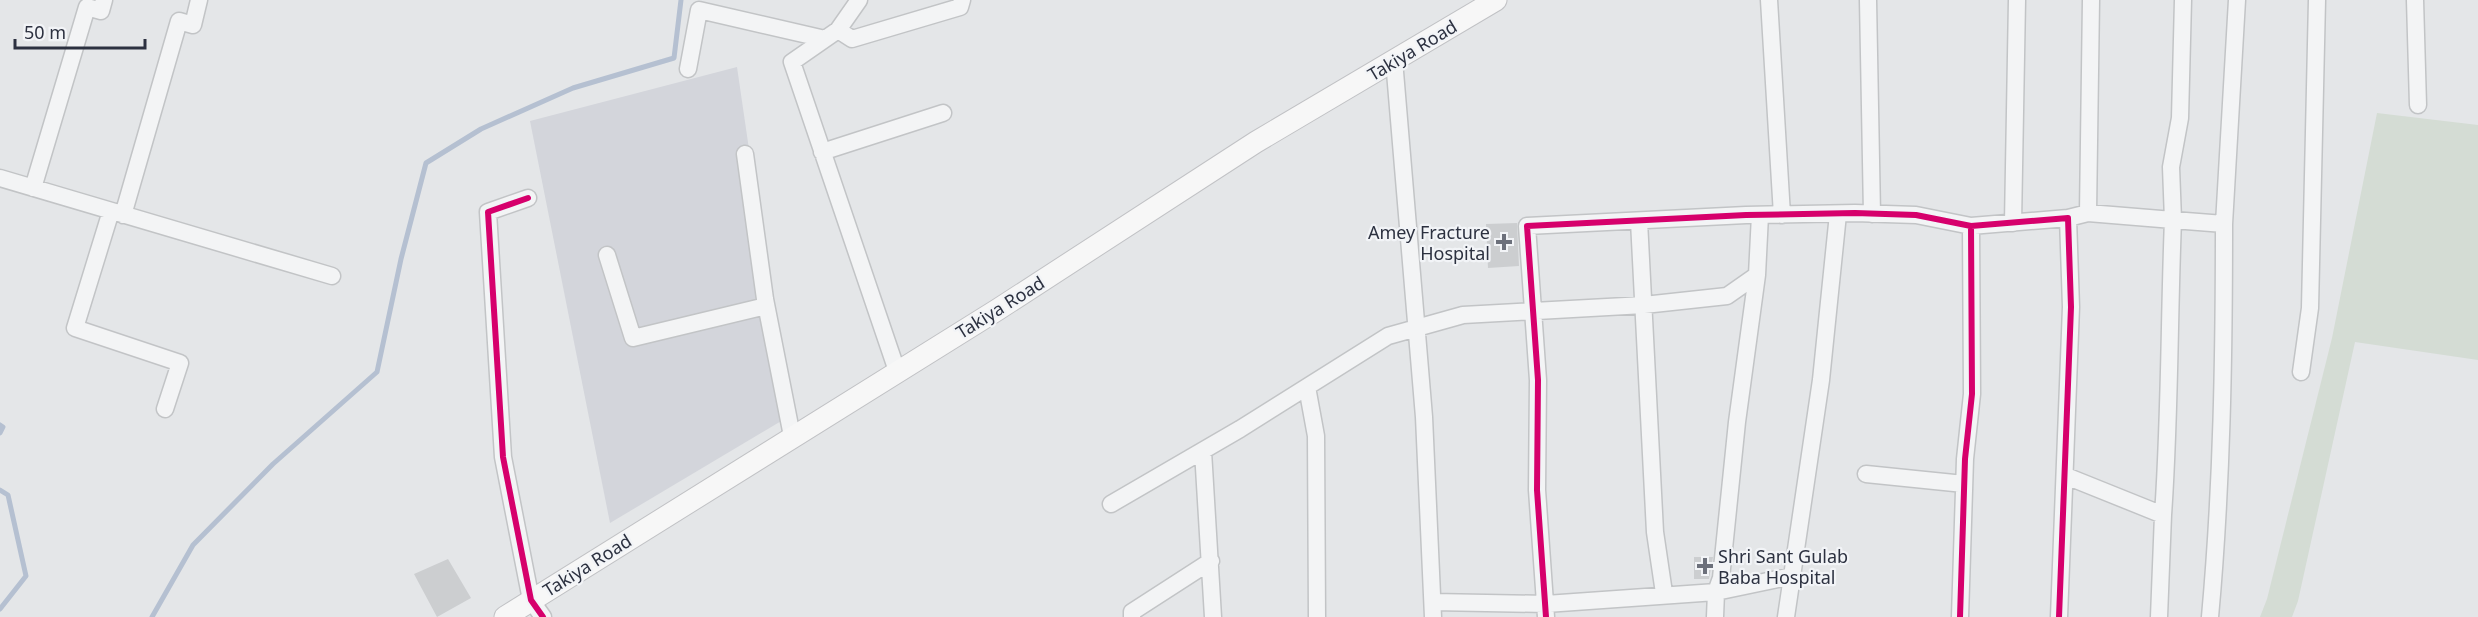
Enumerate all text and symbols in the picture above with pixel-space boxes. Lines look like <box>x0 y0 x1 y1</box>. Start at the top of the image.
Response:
scale bar <box>15 12 146 50</box>
street label: Takiya Road <box>1363 14 1461 86</box>
text: 50 m <box>24 20 66 44</box>
place label: Amey Fracture Hospital <box>1368 220 1490 265</box>
marker: Amey Fracture Hospital <box>1495 233 1513 251</box>
street label: Takiya Road <box>951 270 1049 344</box>
street label: Takiya Road <box>538 528 636 602</box>
place label: Shri Sant Gulab Baba Hospital <box>1718 544 1848 589</box>
marker: Shri Sant Gulab Baba Hospital <box>1696 557 1714 575</box>

